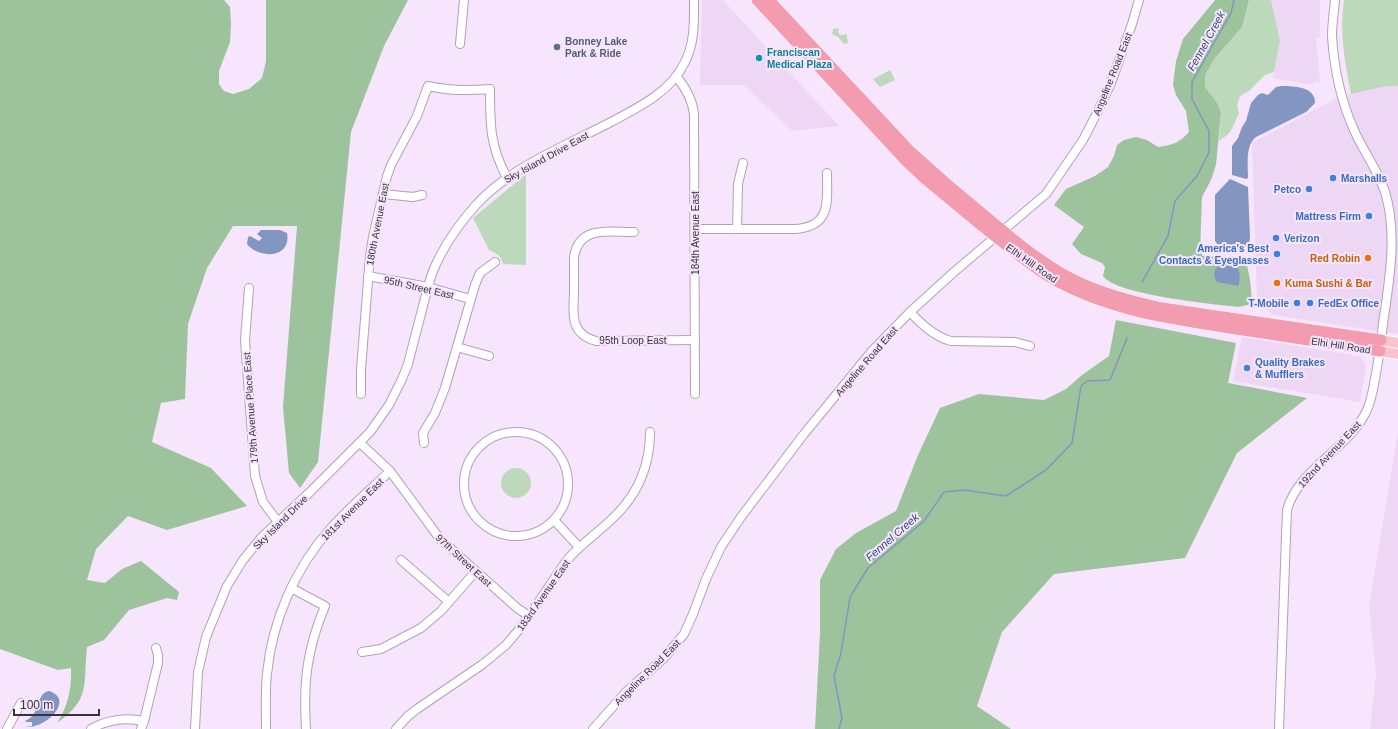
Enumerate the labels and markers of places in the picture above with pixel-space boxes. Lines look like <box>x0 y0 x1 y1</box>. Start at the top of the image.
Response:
place label: Bonney Lake Park & Ride <box>565 36 628 59</box>
marker: Bonney Lake Park & Ride <box>552 42 562 52</box>
place label: Franciscan Medical Plaza <box>767 47 832 70</box>
marker: Franciscan Medical Plaza <box>754 53 764 63</box>
marker: Marshalls <box>1328 173 1338 183</box>
place label: Marshalls <box>1341 173 1388 184</box>
place label: Petco <box>1274 184 1301 195</box>
marker: Petco <box>1304 184 1314 194</box>
place label: Mattress Firm <box>1295 211 1361 222</box>
marker: Mattress Firm <box>1364 211 1374 221</box>
marker: Verizon <box>1271 233 1281 243</box>
place label: Verizon <box>1284 233 1320 244</box>
place label: America's Best Contacts & Eyeglasses <box>1159 243 1270 266</box>
marker: America's Best Contacts & Eyeglasses <box>1272 249 1282 259</box>
place label: Red Robin <box>1310 253 1360 264</box>
marker: Red Robin <box>1363 253 1373 263</box>
marker: Kuma Sushi & Bar <box>1272 278 1282 288</box>
place label: Kuma Sushi & Bar <box>1285 278 1372 289</box>
place label: T-Mobile <box>1248 298 1289 309</box>
marker: T-Mobile <box>1292 298 1302 308</box>
marker: FedEx Office <box>1305 298 1315 308</box>
place label: FedEx Office <box>1318 298 1380 309</box>
place label: Quality Brakes & Mufflers <box>1255 357 1325 380</box>
marker: Quality Brakes & Mufflers <box>1242 363 1252 373</box>

